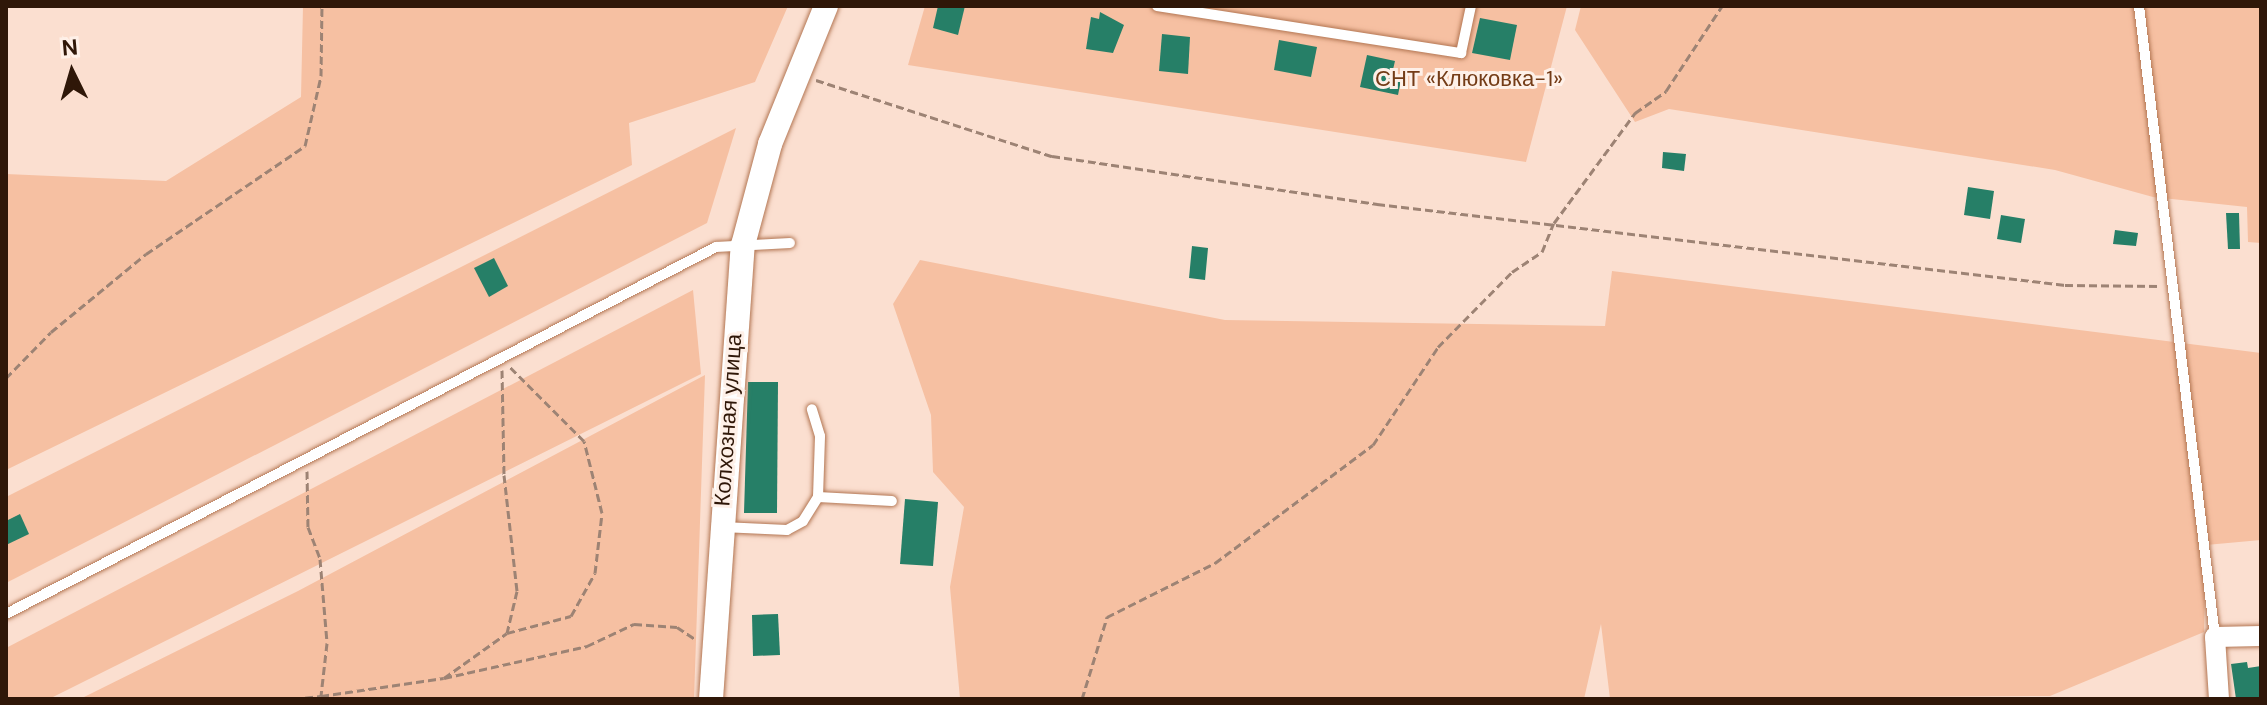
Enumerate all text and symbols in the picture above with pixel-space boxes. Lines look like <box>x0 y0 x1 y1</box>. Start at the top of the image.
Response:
north arrow <box>32 32 112 112</box>
text: N <box>61 32 79 63</box>
park label: СНТ «Клюковка-1» <box>1375 66 1563 92</box>
street label: Колхозная улица <box>709 333 747 507</box>

